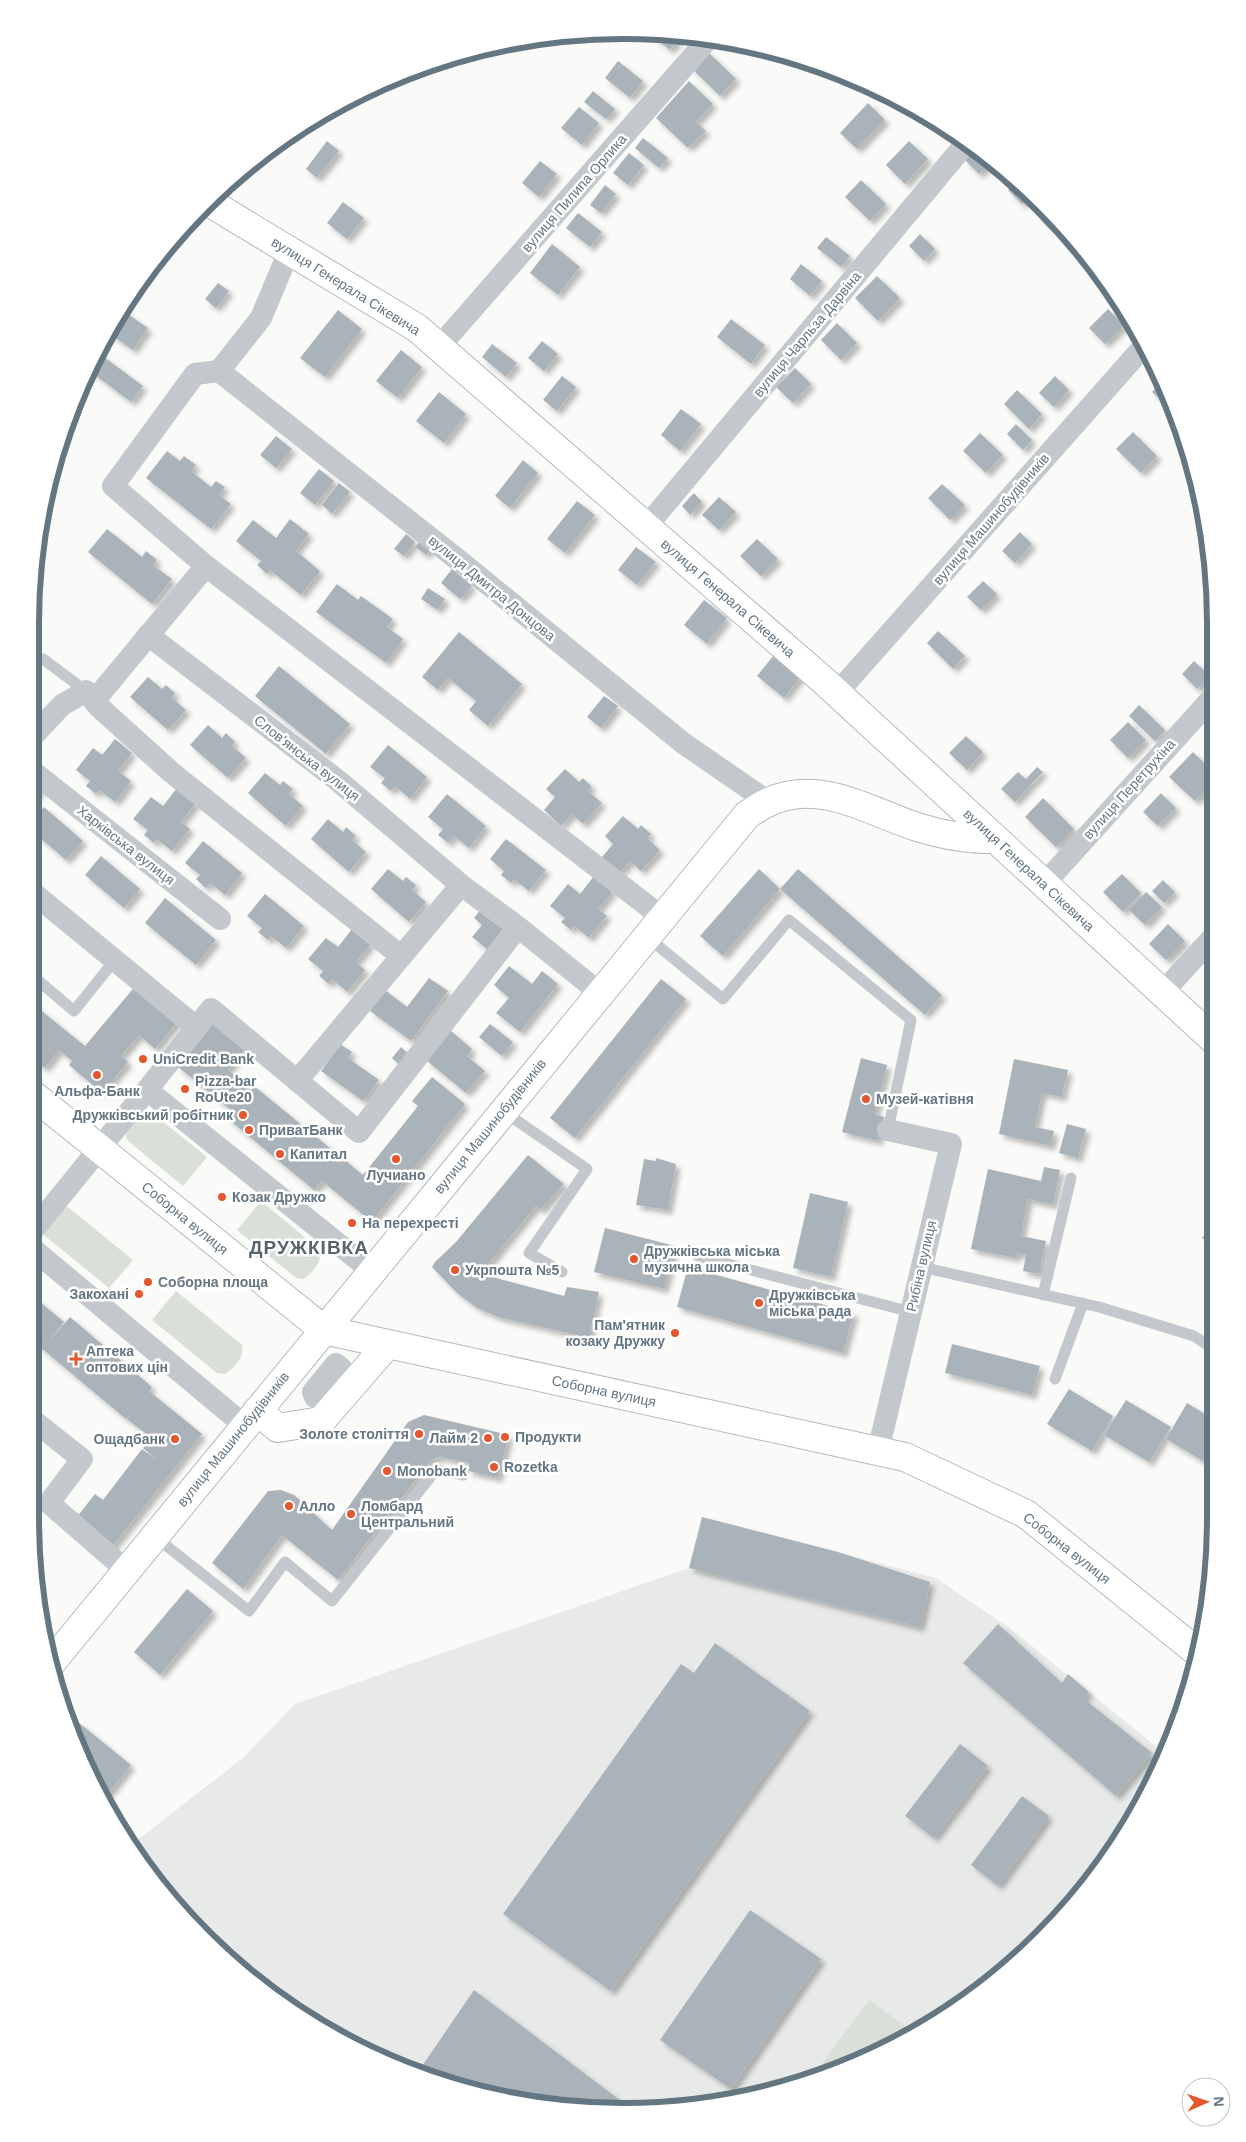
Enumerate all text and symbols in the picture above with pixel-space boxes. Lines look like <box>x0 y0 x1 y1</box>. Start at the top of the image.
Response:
street label: вулиця Пилипа Орлика <box>518 131 630 255</box>
street label: вулиця Генерала Сікевича <box>269 234 423 339</box>
street label: вулиця Чарльза Дарвіна <box>750 268 864 400</box>
street label: вулиця Машинобудівників <box>930 450 1052 588</box>
street label: вулиця Дмитра Донцова <box>426 532 559 644</box>
street label: вулиця Генерала Сікевича <box>658 535 798 661</box>
street label: Слов'янська вулиця <box>251 712 363 804</box>
street label: вулиця Перетрухіна <box>1080 736 1178 842</box>
street label: Харківська вулиця <box>74 802 178 888</box>
street label: вулиця Генерала Сікевича <box>961 805 1098 935</box>
place label: UniCredit Bank <box>153 1051 254 1067</box>
marker: UniCredit Bank <box>137 1053 149 1065</box>
street label: вулиця Машинобудівників <box>431 1055 549 1197</box>
marker: Альфа-Банк <box>91 1069 103 1081</box>
place label: Pizza-bar RoUte20 <box>195 1073 257 1105</box>
place label: Альфа-Банк <box>54 1083 141 1099</box>
marker: Pizza-bar RoUte20 <box>179 1083 191 1095</box>
place label: Музей-катівня <box>876 1091 974 1107</box>
marker: Музей-катівня <box>860 1093 872 1105</box>
place label: Дружківський робітник <box>73 1107 234 1123</box>
marker: Дружківський робітник <box>237 1109 249 1121</box>
place label: ПриватБанк <box>259 1122 344 1138</box>
marker: ПриватБанк <box>243 1124 255 1136</box>
place label: Капитал <box>290 1146 347 1162</box>
marker: Капитал <box>274 1148 286 1160</box>
marker: Лучиано <box>390 1153 402 1165</box>
place label: Лучиано <box>366 1167 426 1183</box>
street label: Соборна вулиця <box>139 1178 231 1258</box>
place label: Козак Дружко <box>232 1189 326 1205</box>
marker: Козак Дружко <box>216 1191 228 1203</box>
place label: На перехресті <box>362 1215 459 1231</box>
marker: На перехресті <box>346 1217 358 1229</box>
street label: Рибіна вулиця <box>903 1219 939 1313</box>
district label: ДРУЖКІВКА <box>249 1237 369 1258</box>
place label: Дружківська міська музична школа <box>644 1243 780 1275</box>
marker: Дружківська міська музична школа <box>628 1253 640 1265</box>
place label: Укрпошта №5 <box>465 1262 560 1278</box>
marker: Укрпошта №5 <box>449 1264 461 1276</box>
place label: Соборна площа <box>158 1274 268 1290</box>
marker: Соборна площа <box>142 1276 154 1288</box>
place label: Закохані <box>70 1286 129 1302</box>
place label: Дружківська міська рада <box>769 1287 856 1319</box>
marker: Закохані <box>133 1288 145 1300</box>
marker: Дружківська міська рада <box>753 1297 765 1309</box>
place label: Пам'ятник козаку Дружку <box>566 1317 666 1349</box>
marker: Пам'ятник козаку Дружку <box>669 1327 681 1339</box>
place label: Аптека оптових цін <box>86 1343 168 1375</box>
marker: Аптека оптових цін <box>70 1353 82 1365</box>
street label: вулиця Машинобудівників <box>174 1368 292 1510</box>
street label: Соборна вулиця <box>550 1372 658 1410</box>
place label: Золоте століття <box>299 1426 409 1442</box>
marker: Золоте століття <box>413 1428 425 1440</box>
place label: Продукти <box>515 1429 581 1445</box>
place label: Лайм 2 <box>429 1430 478 1446</box>
place label: Ощадбанк <box>94 1431 166 1447</box>
marker: Продукти <box>499 1431 511 1443</box>
marker: Лайм 2 <box>482 1432 494 1444</box>
marker: Ощадбанк <box>169 1433 181 1445</box>
place label: Rozetka <box>504 1459 558 1475</box>
marker: Rozetka <box>488 1461 500 1473</box>
place label: Monobank <box>397 1463 467 1479</box>
marker: Monobank <box>381 1465 393 1477</box>
place label: Алло <box>299 1498 335 1514</box>
place label: Ломбард Центральний <box>361 1498 454 1530</box>
marker: Алло <box>283 1500 295 1512</box>
marker: Ломбард Центральний <box>345 1508 357 1520</box>
street label: Соборна вулиця <box>1020 1509 1114 1587</box>
north arrow <box>1181 2077 1231 2127</box>
text: N <box>1211 2096 1227 2107</box>

